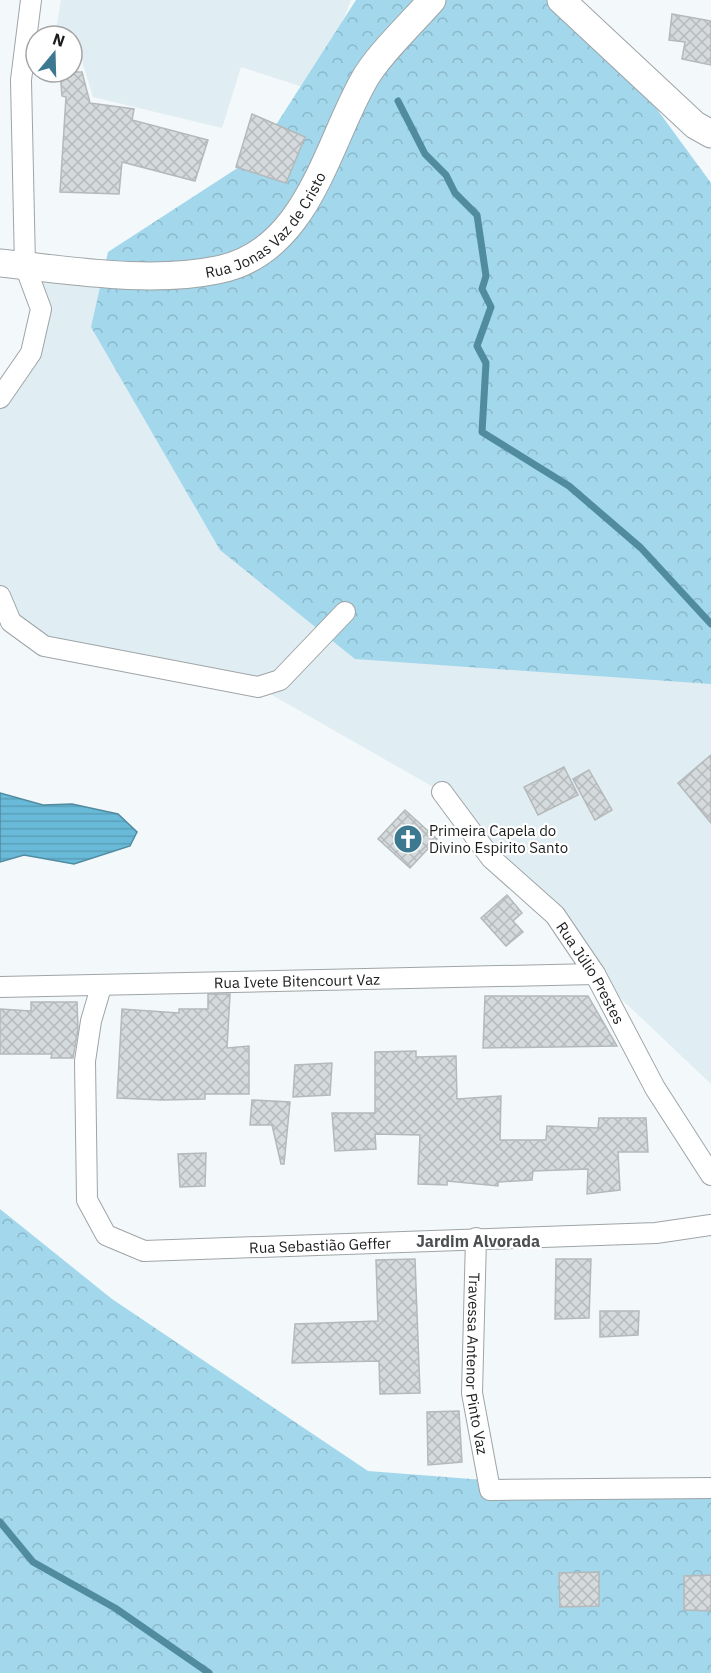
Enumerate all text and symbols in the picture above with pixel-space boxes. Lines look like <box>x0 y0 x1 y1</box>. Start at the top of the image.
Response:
north arrow <box>24 24 84 84</box>
text: N <box>50 28 68 51</box>
street label: Rua Jonas Vaz de Cristo <box>203 169 329 282</box>
place label: Primeira Capela do Divino Espirito Santo <box>429 821 568 857</box>
church icon: Primeira Capela do Divino Espirito Santo <box>392 823 424 855</box>
street label: Rua Júlio Prestes <box>553 918 629 1027</box>
street label: Rua Ivete Bitencourt Vaz <box>214 969 380 992</box>
district label: Jardim Alvorada <box>416 1231 540 1251</box>
street label: Rua Sebastião Geffer <box>249 1233 392 1257</box>
street label: Travessa Antenor Pinto Vaz <box>463 1272 493 1456</box>

